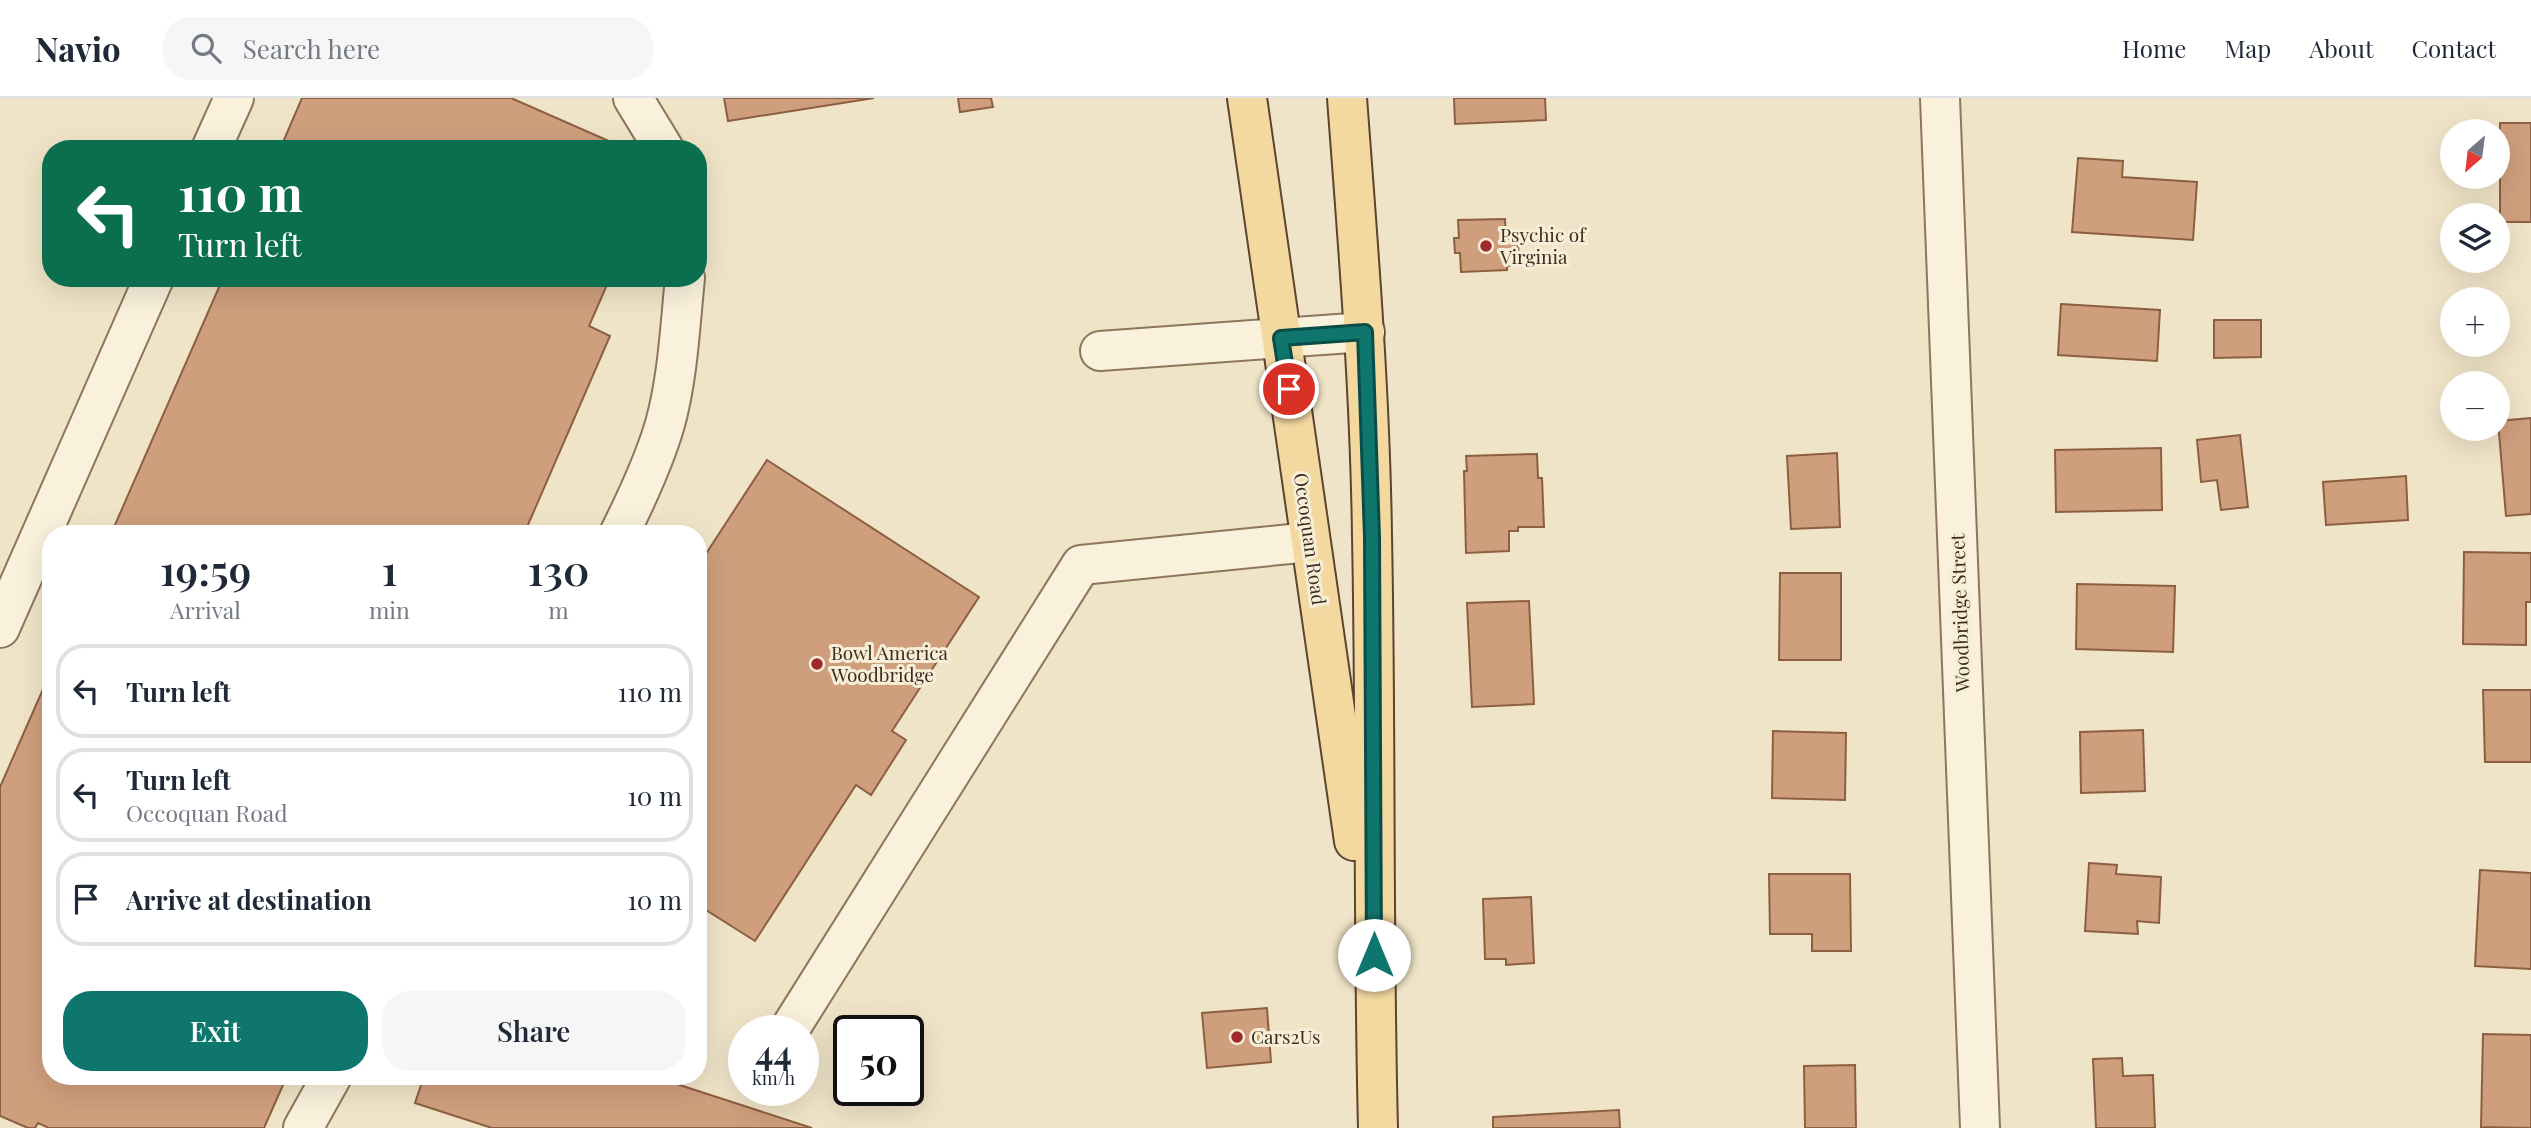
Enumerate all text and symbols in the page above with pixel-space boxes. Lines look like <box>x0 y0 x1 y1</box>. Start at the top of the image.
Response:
search box <box>163 17 653 80</box>
text: Navio <box>35 26 121 70</box>
icon: search <box>187 29 225 67</box>
text: Search here <box>243 31 380 66</box>
text: Home <box>2122 32 2186 64</box>
text: Map <box>2224 32 2271 64</box>
text: About <box>2309 32 2373 64</box>
text: Contact <box>2411 32 2496 64</box>
north arrow <box>2440 119 2510 189</box>
map controls <box>2440 119 2510 441</box>
text: 110 m <box>178 159 303 224</box>
icon: left <box>63 168 154 259</box>
button: layers <box>2440 203 2510 273</box>
place label: Psychic of Virginia <box>1499 221 1587 269</box>
text: Turn left <box>178 222 302 265</box>
marker: Psychic of Virginia <box>1478 238 1494 254</box>
button: + <box>2440 287 2510 357</box>
pin <box>1259 359 1319 419</box>
icon: arrive <box>1270 370 1308 408</box>
button: − <box>2440 371 2510 441</box>
street label: Occoquan Road <box>1289 471 1333 607</box>
street label: Woodbridge Street <box>1943 533 1975 694</box>
text: 19:59 <box>160 541 251 597</box>
text: 1 <box>381 541 397 597</box>
text: 130 <box>527 541 589 597</box>
text: Arrival <box>170 594 241 625</box>
text: min <box>369 594 410 625</box>
text: m <box>548 594 569 625</box>
place label: Bowl America Woodbridge <box>830 639 949 687</box>
marker: Bowl America Woodbridge <box>809 656 825 672</box>
icon: left <box>67 672 105 710</box>
text: Turn left <box>126 674 231 709</box>
text: 110 m <box>618 674 682 709</box>
text: Turn left <box>126 762 231 797</box>
icon: left <box>67 776 105 814</box>
text: 10 m <box>627 778 682 813</box>
text: Occoquan Road <box>126 797 288 828</box>
icon: arrive <box>67 880 105 918</box>
text: Arrive at destination <box>126 882 372 917</box>
text: 10 m <box>627 882 682 917</box>
position arrow <box>1337 918 1411 992</box>
button: Exit <box>63 991 368 1071</box>
button: Share <box>382 991 686 1071</box>
speed limit sign: 50 <box>833 1015 924 1106</box>
place label: Cars2Us <box>1251 1023 1321 1049</box>
text: 44 <box>755 1028 792 1075</box>
marker: Cars2Us <box>1229 1029 1245 1045</box>
text: km/h <box>752 1066 795 1090</box>

